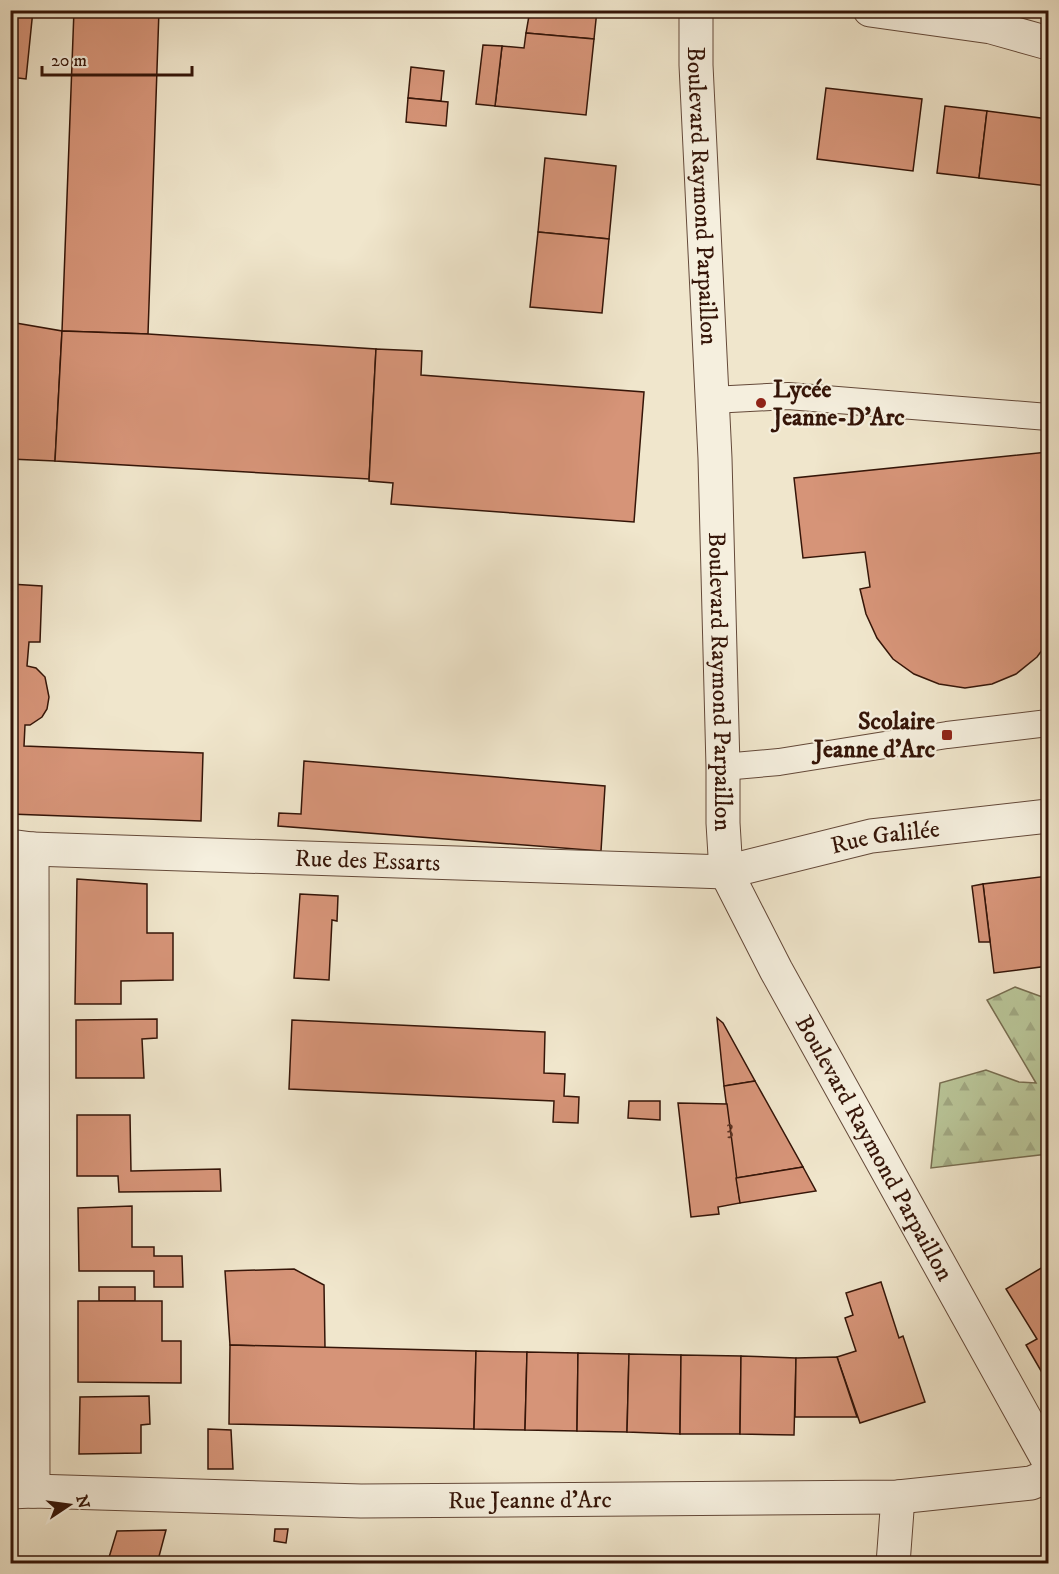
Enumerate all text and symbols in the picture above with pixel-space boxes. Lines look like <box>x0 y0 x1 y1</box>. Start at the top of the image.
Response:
scale bar <box>42 39 192 77</box>
street label: Boulevard Raymond Parpaillon <box>680 46 724 346</box>
text: 20 m <box>51 50 87 72</box>
place label: Lycée Jeanne-D'Arc <box>770 375 905 433</box>
marker: Lycée Jeanne-D'Arc <box>754 396 768 410</box>
street label: Boulevard Raymond Parpaillon <box>701 532 737 832</box>
place label: Scolaire Jeanne d'Arc <box>811 707 936 765</box>
marker: Scolaire Jeanne d'Arc <box>940 728 954 742</box>
street label: Rue Galilée <box>828 814 941 861</box>
street label: Rue des Essarts <box>294 844 441 879</box>
street label: Boulevard Raymond Parpaillon <box>788 1010 960 1287</box>
house number: 3 <box>726 1115 734 1141</box>
north arrow <box>39 1475 99 1535</box>
street label: Rue Jeanne d'Arc <box>448 1485 612 1516</box>
text: N <box>71 1493 94 1511</box>

